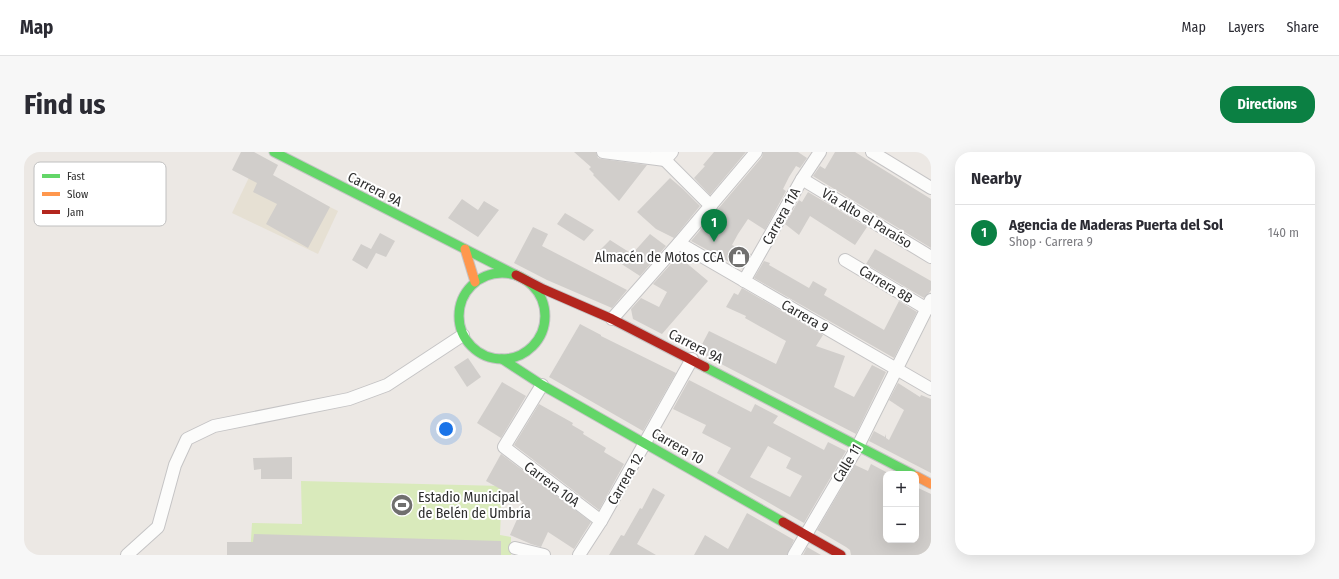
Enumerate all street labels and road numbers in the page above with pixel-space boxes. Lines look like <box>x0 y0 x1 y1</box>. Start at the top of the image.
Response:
street label: Carrera 9A <box>345 169 405 211</box>
street label: Carrera 11A <box>759 184 804 248</box>
street label: Vía Alto el Paraíso <box>818 185 915 252</box>
street label: Carrera 8B <box>856 262 916 307</box>
street label: Carrera 9 <box>778 296 831 337</box>
street label: Carrera 9A <box>666 326 726 368</box>
street label: Carrera 10 <box>649 425 707 468</box>
street label: Calle 11 <box>829 441 866 486</box>
street label: Carrera 12 <box>604 451 647 508</box>
street label: Carrera 10A <box>521 458 583 511</box>

